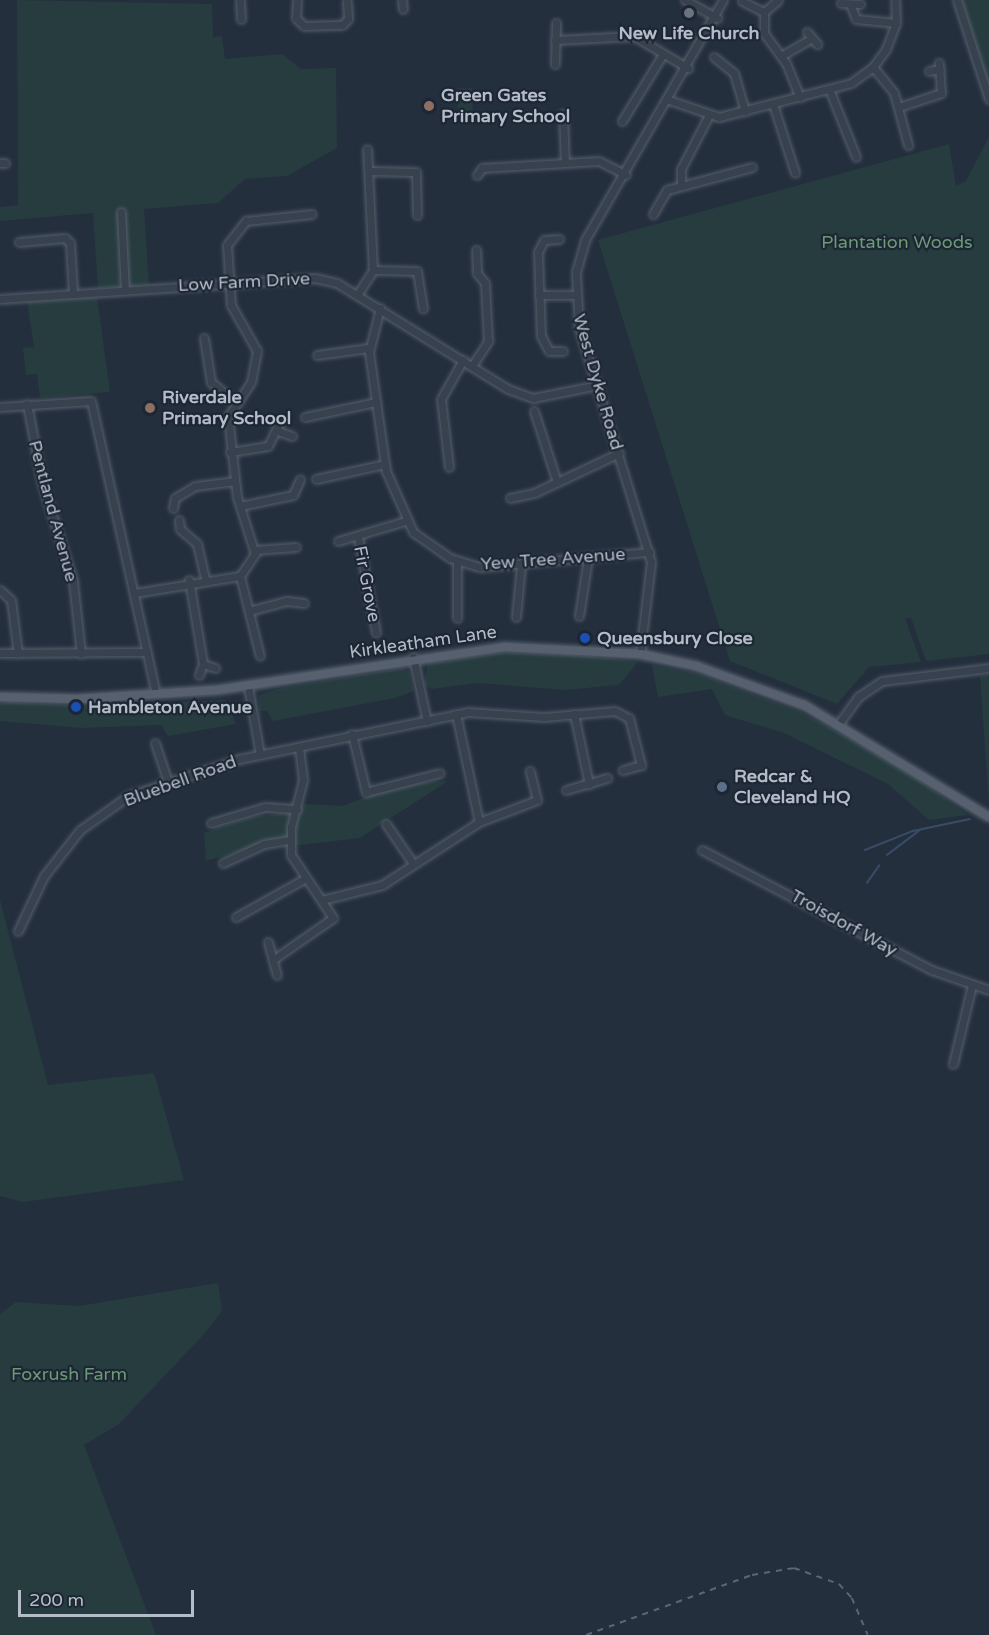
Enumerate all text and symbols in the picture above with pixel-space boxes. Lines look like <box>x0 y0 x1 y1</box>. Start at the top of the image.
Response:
marker: New Life Church <box>682 6 696 20</box>
place label: New Life Church <box>619 22 759 44</box>
place label: Green Gates Primary School <box>441 85 570 128</box>
marker: Green Gates Primary School <box>422 99 436 113</box>
park label: Plantation Woods <box>821 231 973 253</box>
street label: Low Farm Drive <box>177 268 311 296</box>
street label: West Dyke Road <box>568 311 628 453</box>
place label: Riverdale Primary School <box>162 387 291 430</box>
marker: Riverdale Primary School <box>143 401 157 415</box>
street label: Pentland Avenue <box>24 438 82 584</box>
street label: Yew Tree Avenue <box>480 543 626 575</box>
street label: Fir Grove <box>349 544 385 624</box>
street label: Kirkleatham Lane <box>348 621 498 663</box>
place label: Queensbury Close <box>597 627 753 649</box>
marker: Queensbury Close <box>578 631 592 645</box>
place label: Hambleton Avenue <box>88 696 252 718</box>
marker: Hambleton Avenue <box>69 700 83 714</box>
street label: Bluebell Road <box>121 751 239 811</box>
place label: Redcar & Cleveland HQ <box>734 766 850 808</box>
marker: Redcar & Cleveland HQ <box>715 780 729 794</box>
street label: Troisdorf Way <box>787 885 901 961</box>
park label: Foxrush Farm <box>11 1363 127 1385</box>
scale bar <box>21 1578 196 1616</box>
text: 200 m <box>29 1589 84 1611</box>

